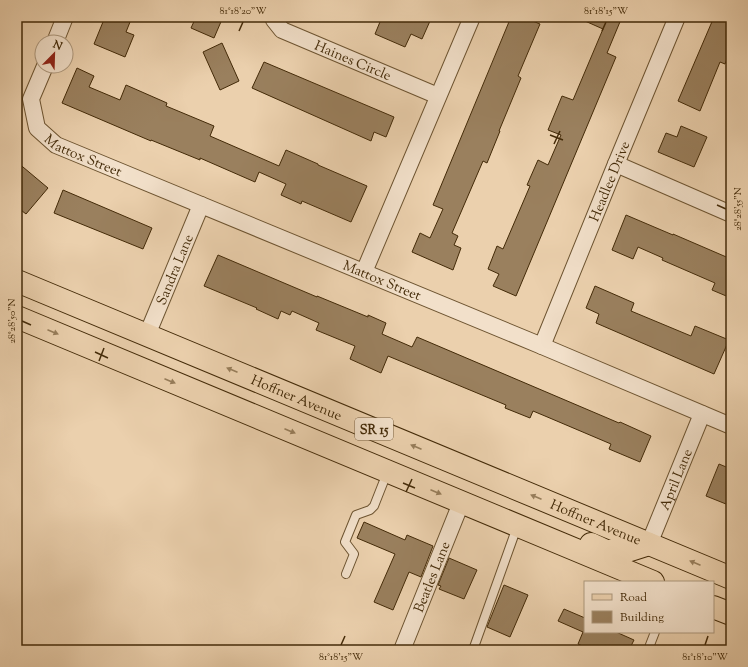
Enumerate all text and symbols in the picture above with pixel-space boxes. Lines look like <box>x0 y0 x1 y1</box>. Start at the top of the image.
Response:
text: 81°18'20"W <box>220 4 267 19</box>
text: 81°18'15"W <box>584 4 628 19</box>
north arrow <box>34 34 74 74</box>
text: N <box>49 36 65 55</box>
street label: Haines Circle <box>311 37 394 87</box>
street label: Mattox Street <box>39 131 125 183</box>
street label: Headlee Drive <box>586 139 636 225</box>
text: 28°28'55"N <box>731 187 746 231</box>
street label: Sandra Lane <box>152 232 200 309</box>
street label: Mattox Street <box>339 257 424 307</box>
text: 28°28'50"N <box>5 298 20 344</box>
one-way arrow <box>47 329 59 335</box>
one-way arrow <box>226 367 237 373</box>
street label: Hoffner Avenue <box>247 371 345 427</box>
one-way arrow <box>164 378 175 384</box>
road number: SR 15 <box>355 418 393 440</box>
one-way arrow <box>284 428 295 434</box>
one-way arrow <box>411 444 422 450</box>
street label: April Lane <box>656 446 699 514</box>
one-way arrow <box>430 489 441 495</box>
one-way arrow <box>531 494 542 500</box>
street label: Hoffner Avenue <box>547 496 644 552</box>
street label: Beatles Lane <box>410 539 457 616</box>
one-way arrow <box>689 560 701 566</box>
legend <box>584 581 714 633</box>
text: Road <box>620 589 647 607</box>
text: Building <box>620 609 664 627</box>
text: 81°18'15"W <box>319 650 363 665</box>
text: 81°18'10"W <box>682 650 728 665</box>

